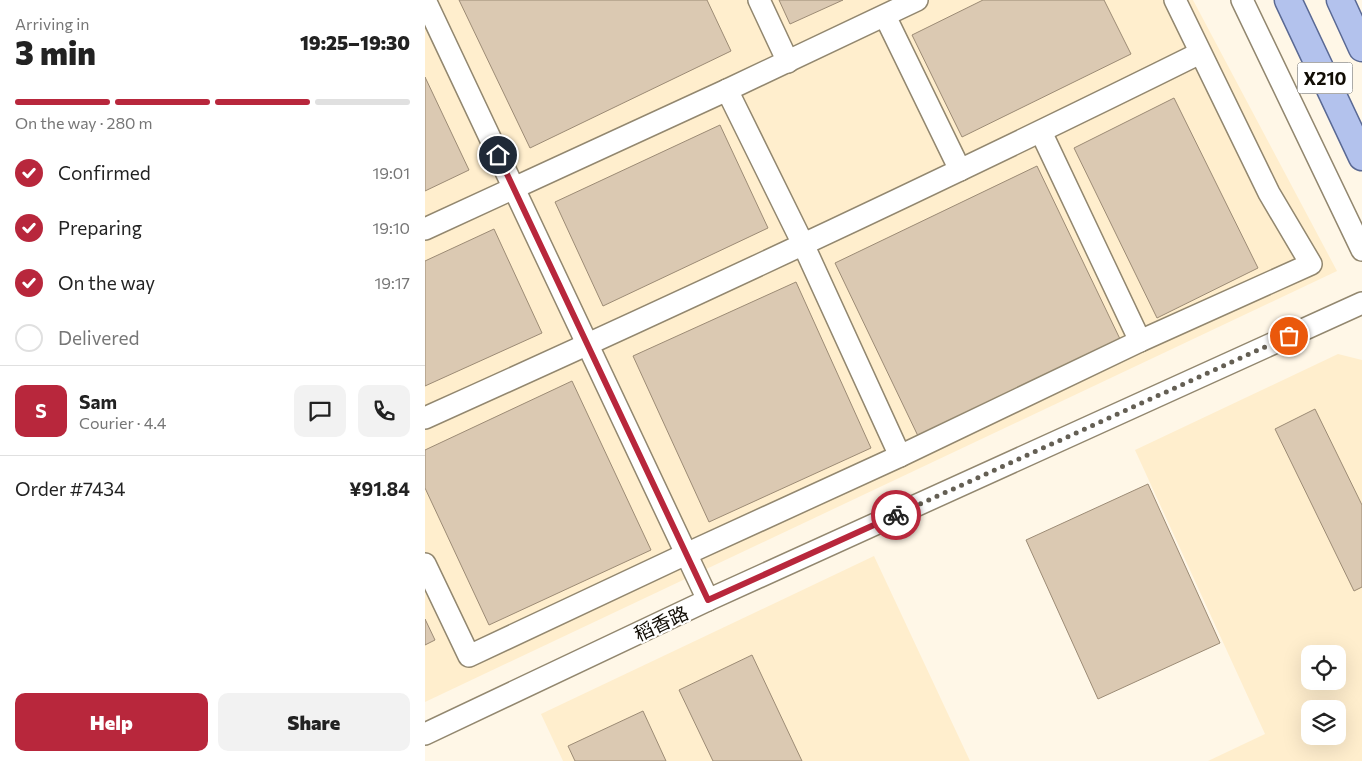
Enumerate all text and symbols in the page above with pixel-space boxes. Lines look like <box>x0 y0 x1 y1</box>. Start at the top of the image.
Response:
text: Arriving in <box>15 14 89 33</box>
text: 19:25–19:30 <box>300 31 410 54</box>
text: 3 min <box>15 32 96 72</box>
road number: X210 <box>1297 62 1353 94</box>
text: On the way · 280 m <box>15 113 153 132</box>
pin <box>477 134 519 176</box>
icon: home <box>484 141 512 169</box>
icon: check <box>15 159 43 187</box>
text: Confirmed <box>58 161 151 184</box>
text: 19:01 <box>372 163 410 182</box>
icon: check <box>15 214 43 242</box>
text: Preparing <box>58 216 142 239</box>
text: 19:10 <box>372 218 410 237</box>
icon: check <box>15 269 43 297</box>
text: On the way <box>58 271 155 294</box>
text: 19:17 <box>374 273 410 292</box>
pin <box>1268 315 1310 357</box>
icon: bag <box>1275 322 1303 350</box>
text: Delivered <box>58 326 139 349</box>
button: chat <box>294 385 346 437</box>
button: phone <box>358 385 410 437</box>
text: Sam <box>79 390 117 413</box>
text: S <box>35 399 47 422</box>
text: Courier · 4.4 <box>79 413 166 432</box>
text: Order #7434 <box>15 477 126 500</box>
text: ¥91.84 <box>349 477 410 500</box>
courier <box>871 490 921 540</box>
icon: bike <box>882 501 910 529</box>
street label: 稻香路 <box>630 601 692 645</box>
map controls <box>1301 645 1346 745</box>
button: locate <box>1301 645 1346 690</box>
button: Help <box>15 693 208 751</box>
button: Share <box>218 693 410 751</box>
button: layers <box>1301 700 1346 745</box>

